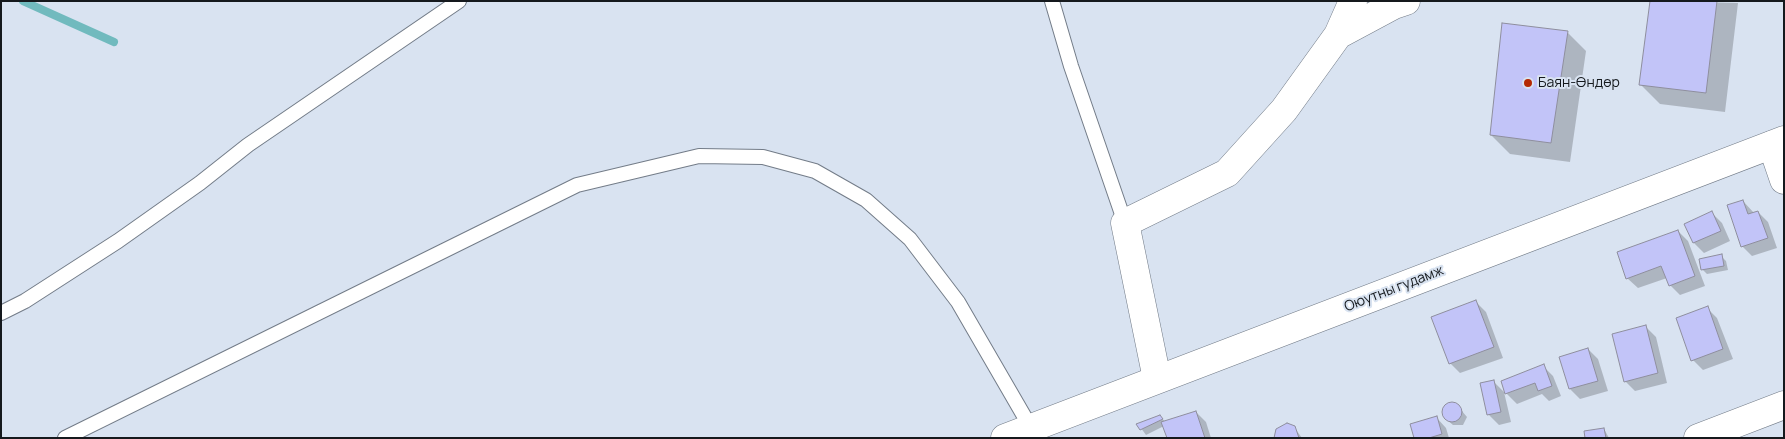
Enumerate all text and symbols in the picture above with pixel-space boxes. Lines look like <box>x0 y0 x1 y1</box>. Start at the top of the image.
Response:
place label: Баян-Өндөр <box>1538 75 1620 91</box>
marker: Баян-Өндөр <box>1522 77 1534 89</box>
street label: Оюутны гудамж <box>1342 262 1446 316</box>

